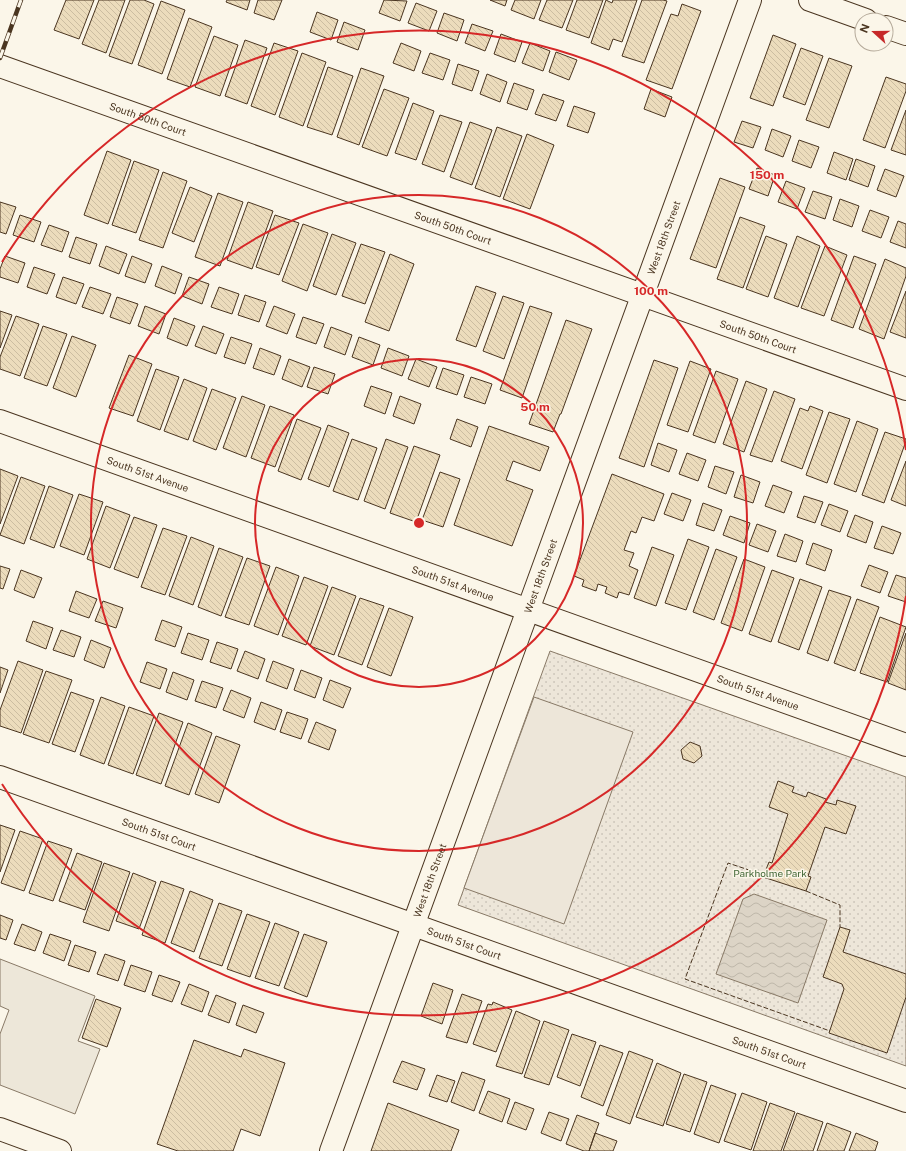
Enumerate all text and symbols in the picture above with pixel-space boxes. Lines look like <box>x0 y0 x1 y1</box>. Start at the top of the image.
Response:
north arrow <box>854 12 894 52</box>
text: N <box>858 22 872 35</box>
street label: South 50th Court <box>108 99 188 138</box>
text: 150 m <box>750 168 784 182</box>
street label: West 18th Street <box>645 199 682 276</box>
street label: South 50th Court <box>413 208 493 247</box>
text: 100 m <box>634 284 668 298</box>
street label: South 50th Court <box>718 317 798 356</box>
text: 50 m <box>520 400 550 414</box>
street label: South 51st Avenue <box>105 454 191 494</box>
centre of rings <box>412 516 426 530</box>
street label: West 18th Street <box>521 537 559 615</box>
street label: South 51st Avenue <box>410 563 496 603</box>
street label: South 51st Avenue <box>715 672 801 712</box>
street label: South 51st Court <box>120 815 198 853</box>
street label: West 18th Street <box>411 842 449 919</box>
park label: Parkholme Park <box>733 867 807 879</box>
street label: South 51st Court <box>425 924 503 962</box>
street label: South 51st Court <box>731 1033 808 1071</box>

